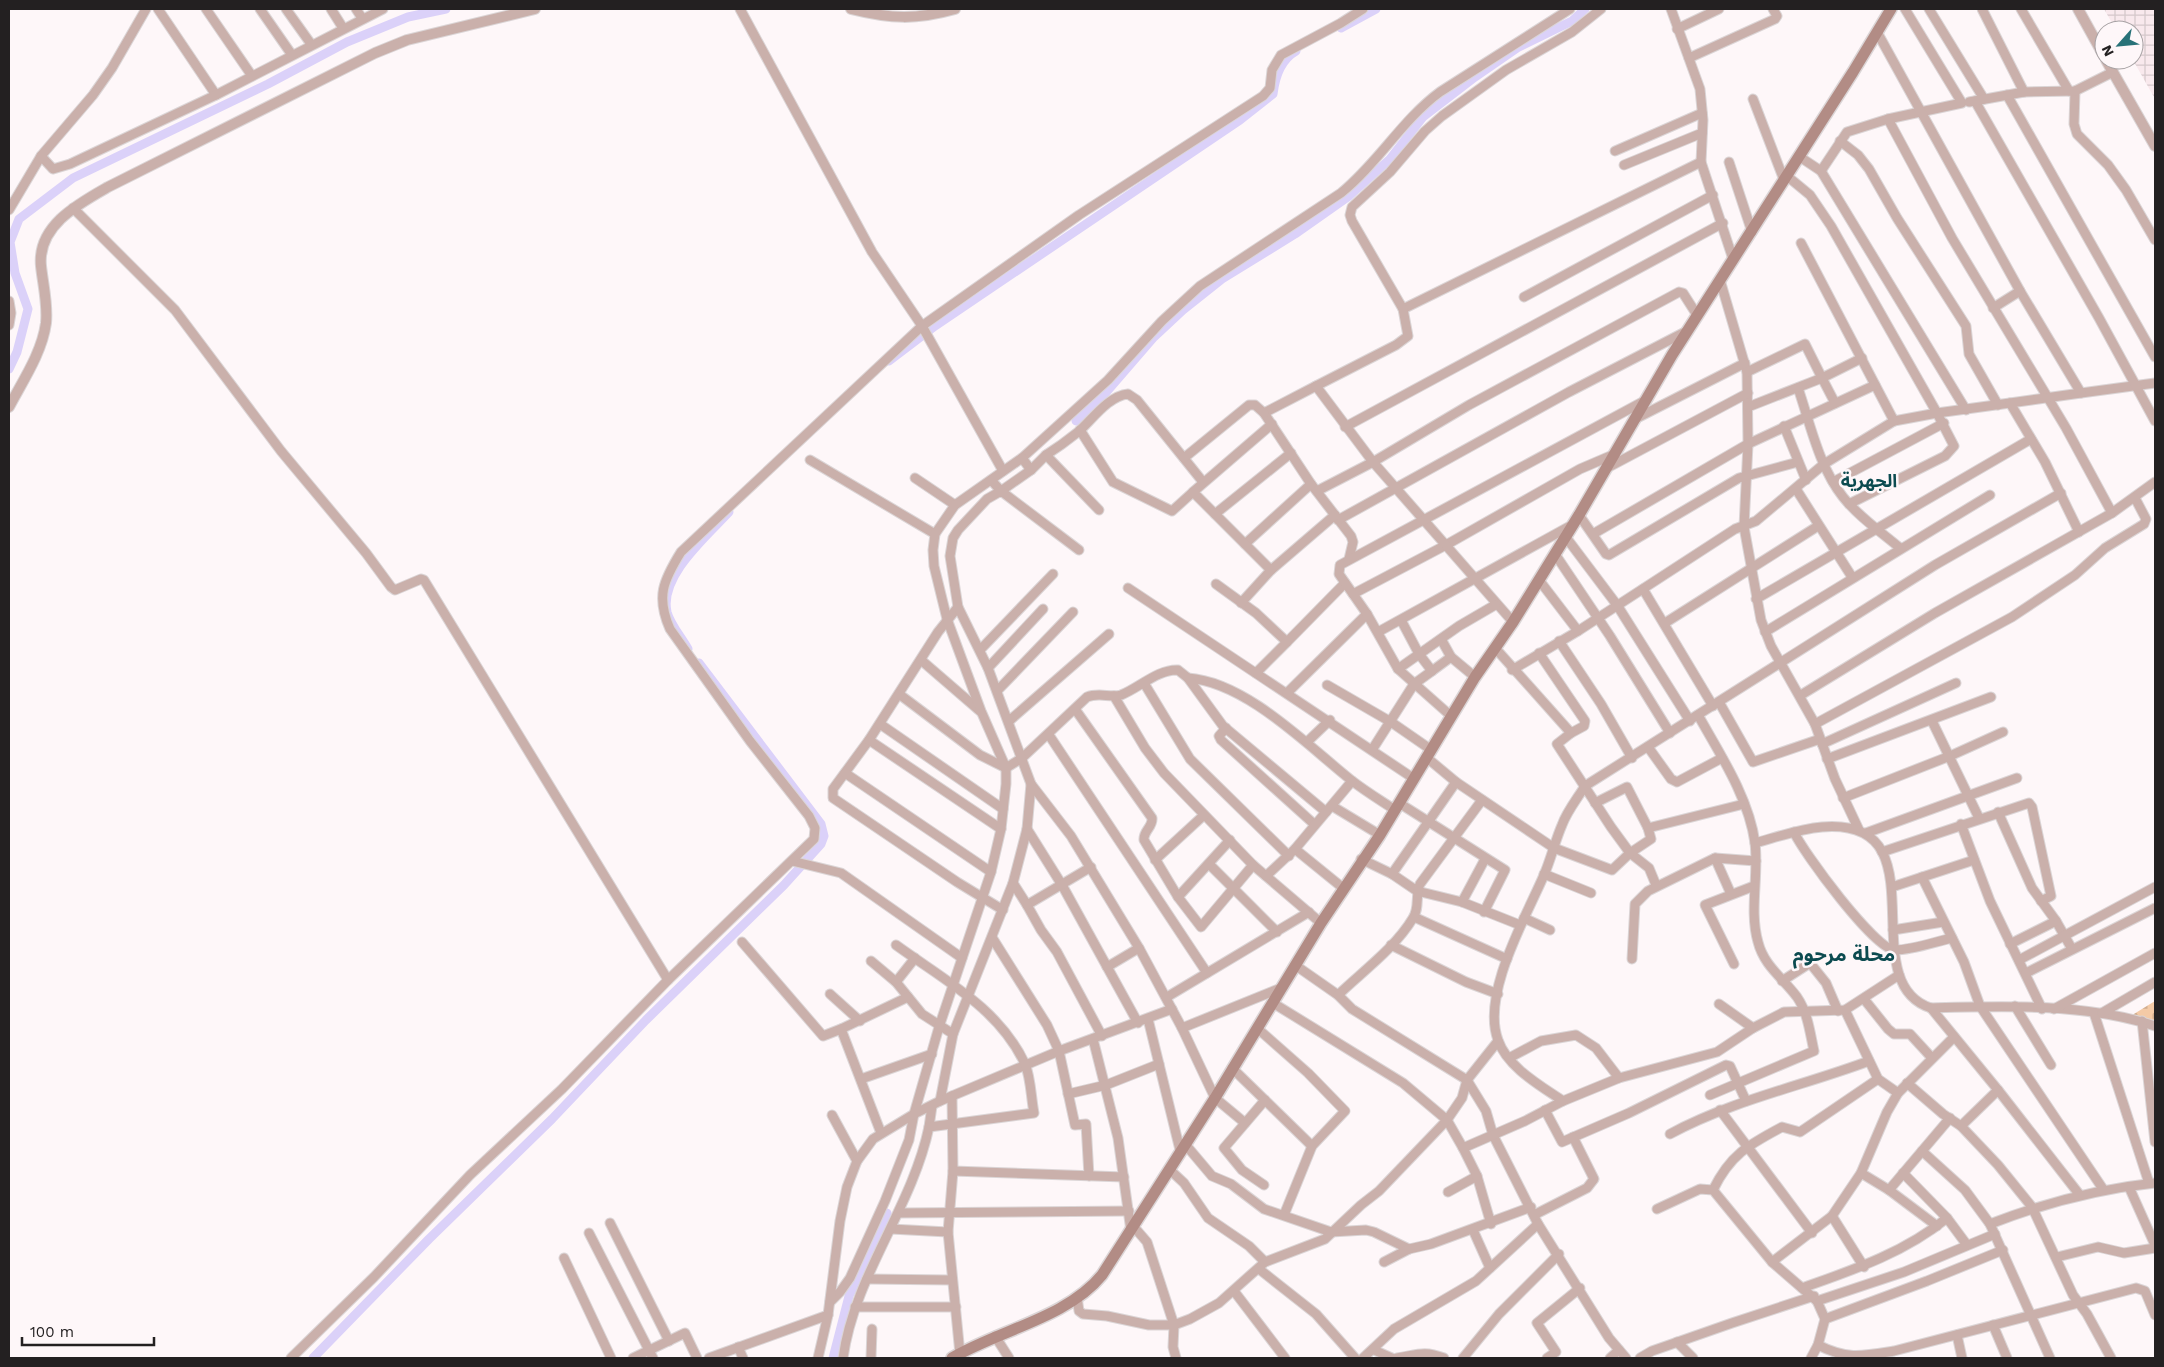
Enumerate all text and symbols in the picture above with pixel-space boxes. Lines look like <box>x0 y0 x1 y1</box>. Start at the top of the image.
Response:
north arrow <box>2094 20 2144 70</box>
text: N <box>2098 43 2117 59</box>
district label: الجهرية <box>1841 470 1897 492</box>
district label: محلة مرحوم <box>1793 942 1895 969</box>
scale bar <box>22 1314 155 1346</box>
text: 100 m <box>30 1323 74 1341</box>

